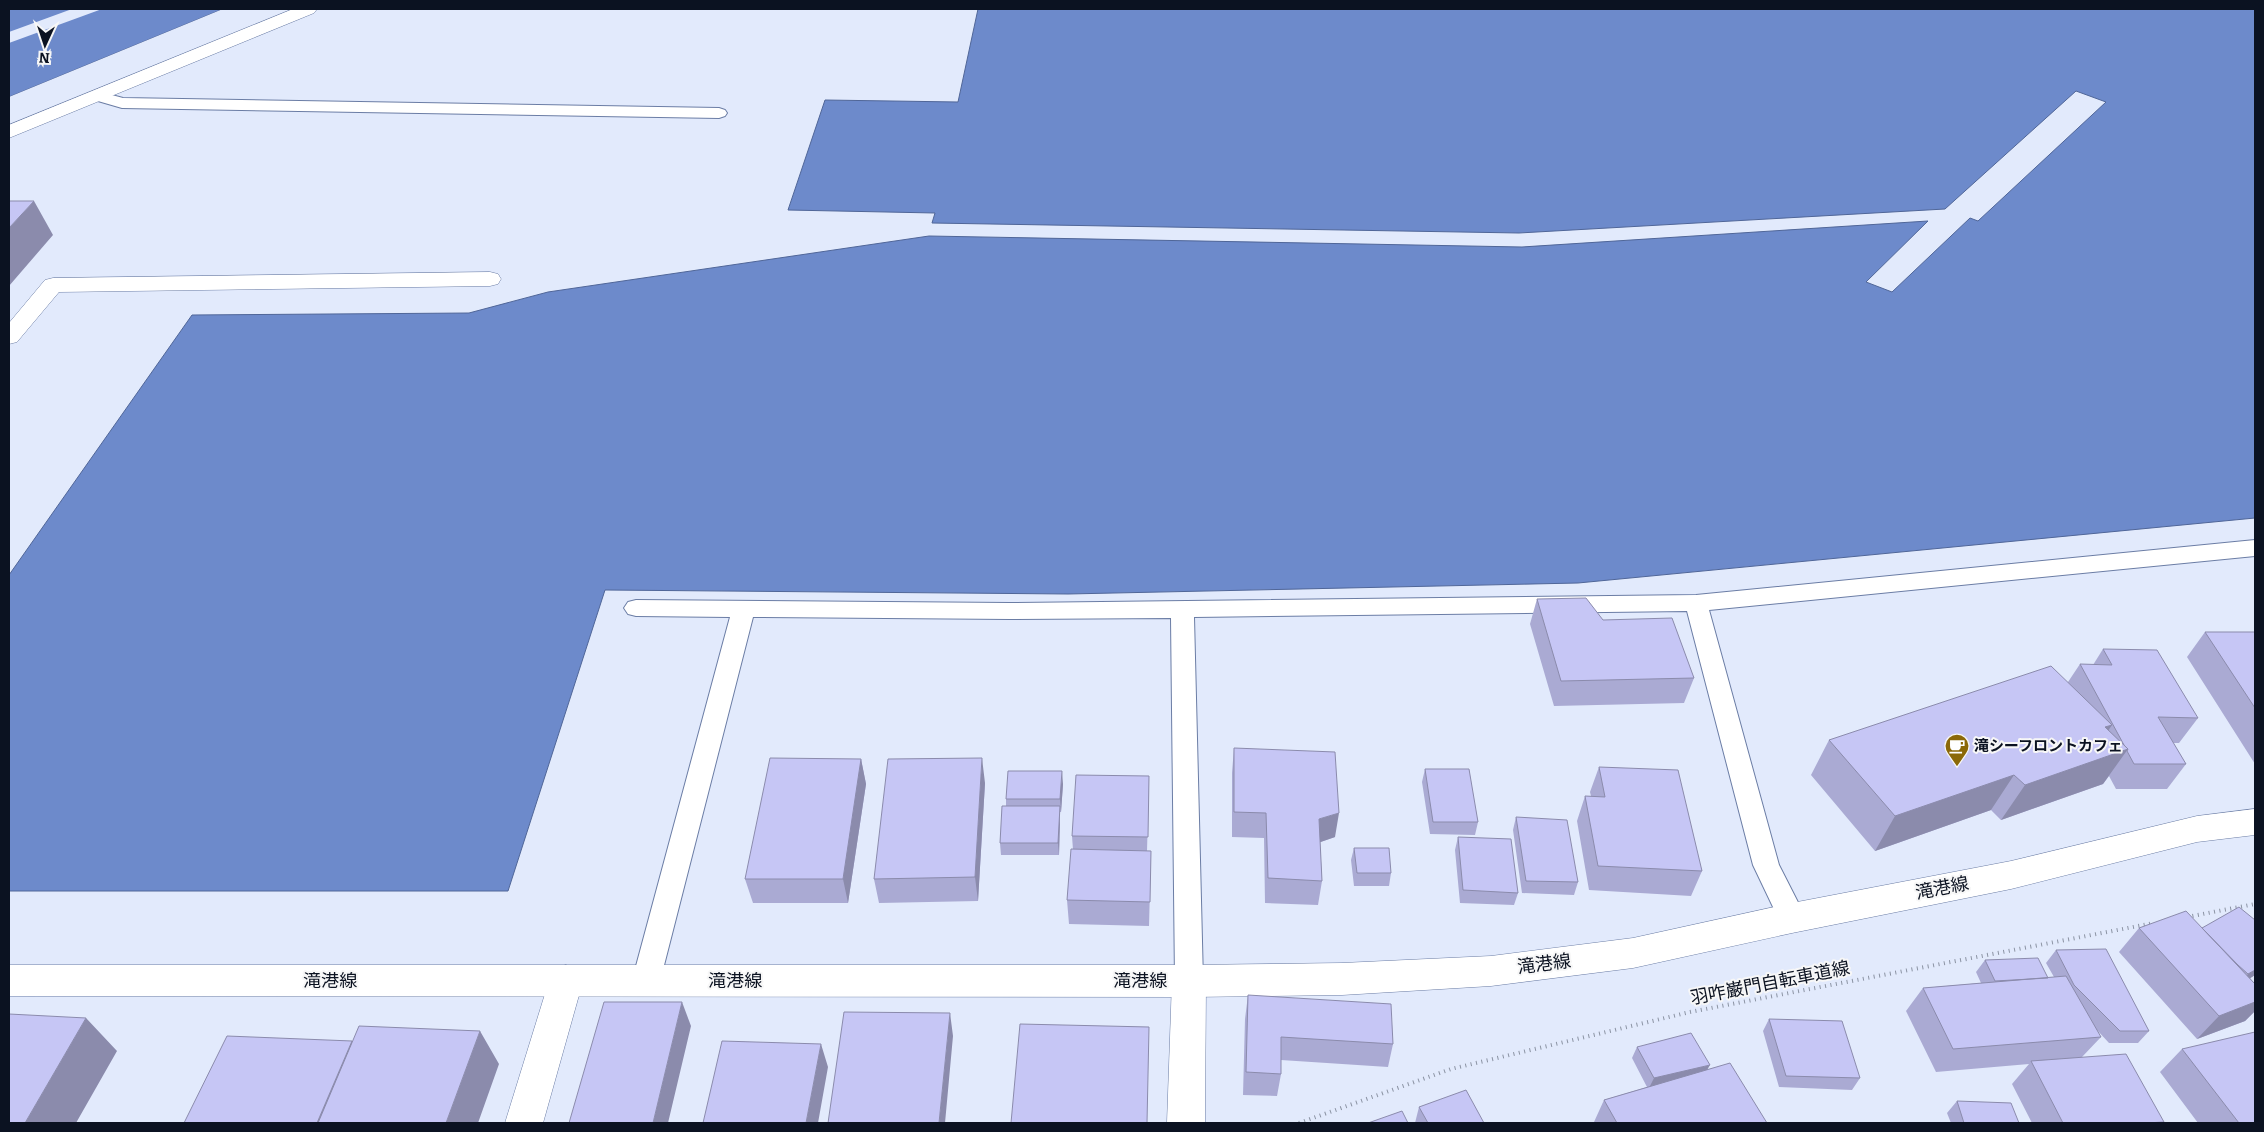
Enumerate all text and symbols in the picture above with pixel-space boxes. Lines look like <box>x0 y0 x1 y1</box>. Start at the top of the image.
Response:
north arrow <box>20 20 70 70</box>
text: N <box>38 49 50 66</box>
cafe icon: 滝シーフロントカフェ <box>1944 733 1970 767</box>
place label: 滝シーフロントカフェ <box>1974 737 2123 755</box>
street label: 滝港線 <box>1913 872 1971 904</box>
street label: 滝港線 <box>1516 950 1572 978</box>
street label: 羽咋巌門自転車道線 <box>1688 957 1852 1009</box>
street label: 滝港線 <box>303 970 357 992</box>
street label: 滝港線 <box>708 970 762 992</box>
street label: 滝港線 <box>1113 970 1167 992</box>

